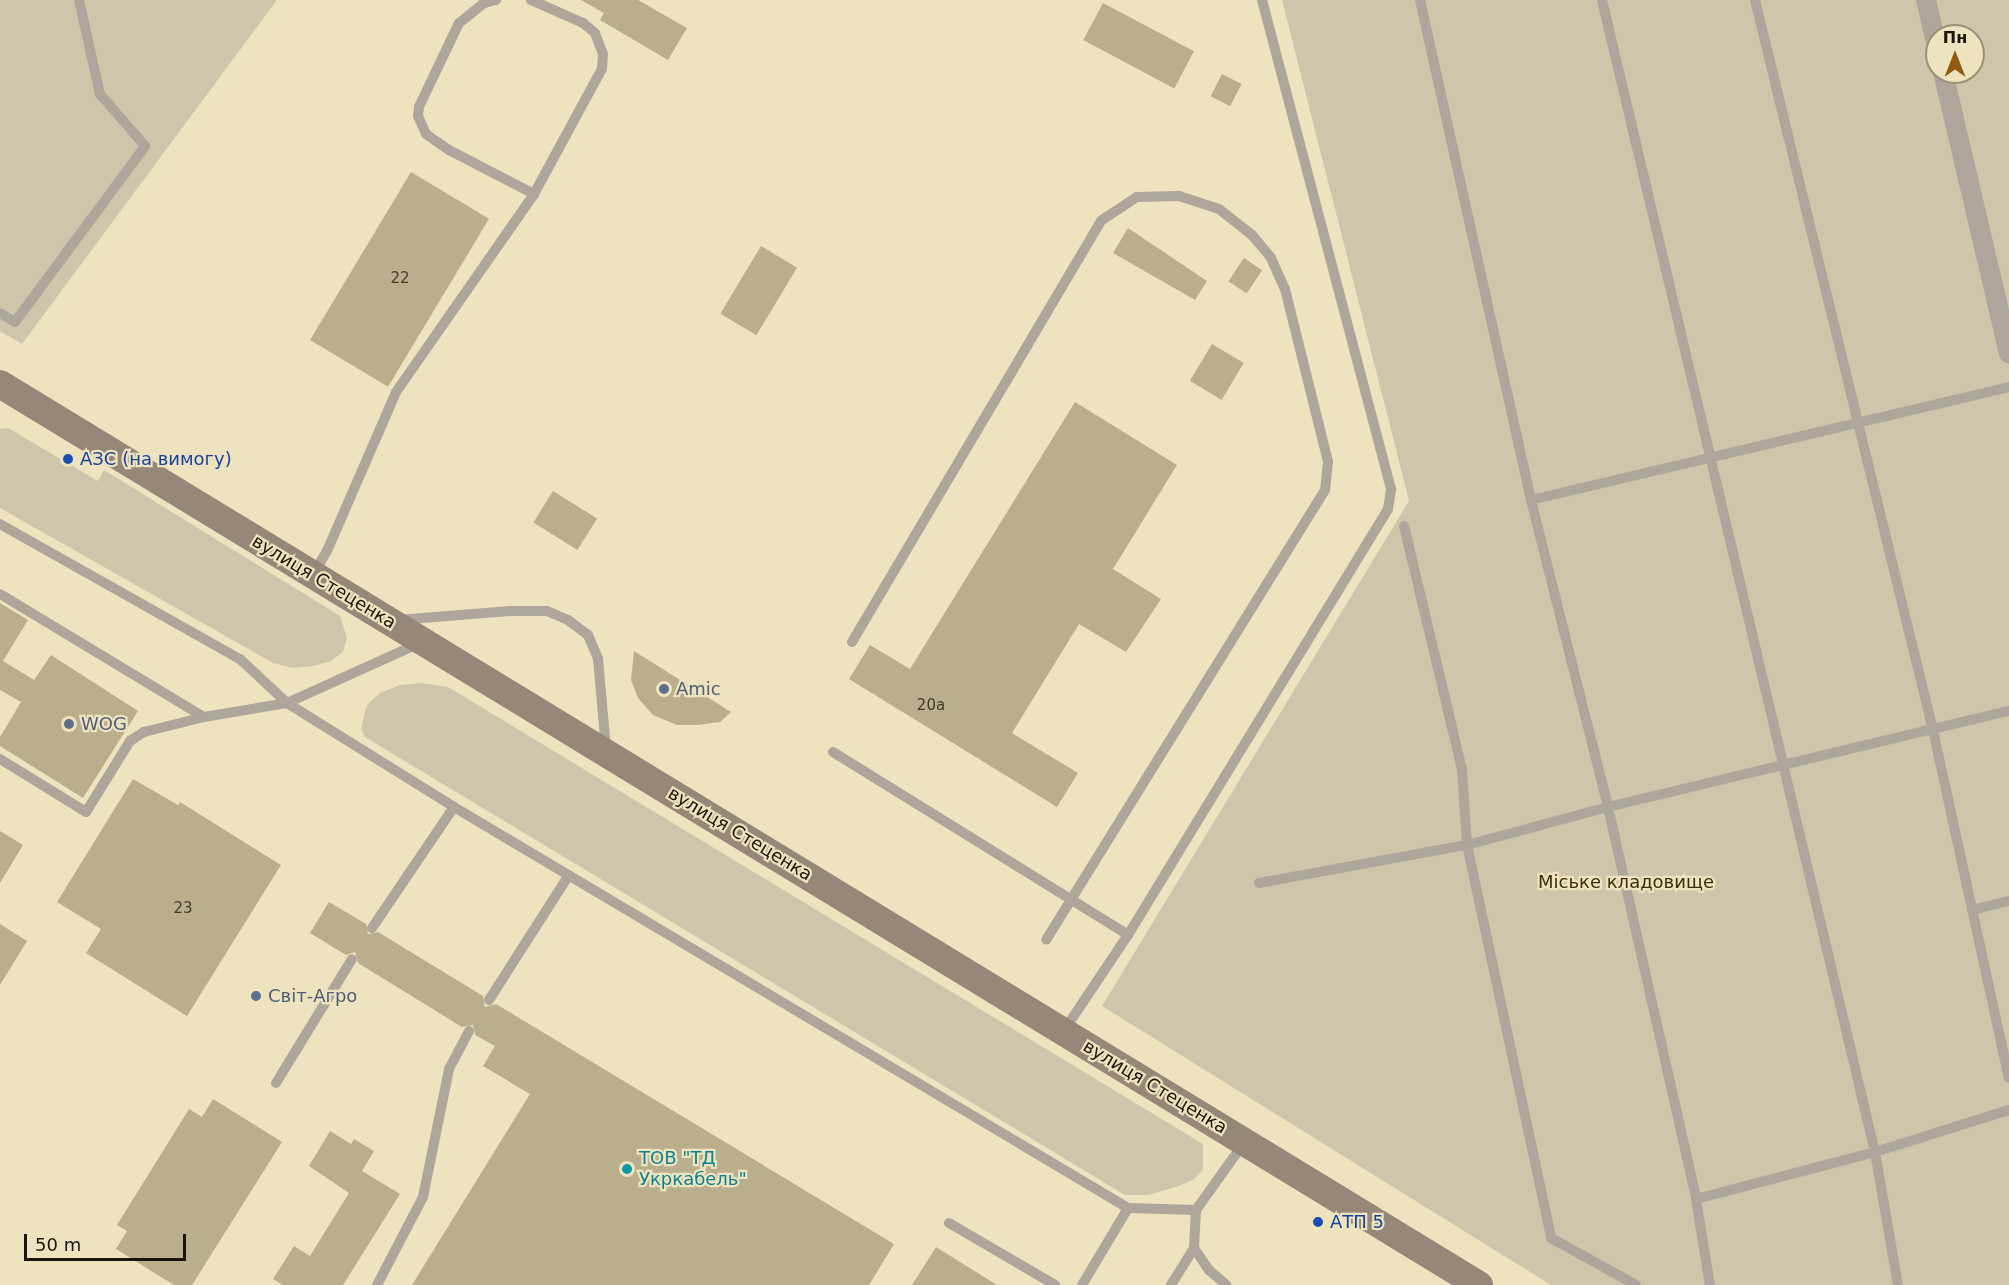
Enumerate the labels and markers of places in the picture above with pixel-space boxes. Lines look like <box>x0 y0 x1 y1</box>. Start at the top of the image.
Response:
place label: АЗС (на вимогу) <box>80 448 232 470</box>
marker: АЗС (на вимогу) <box>61 452 75 466</box>
place label: Amic <box>676 678 721 700</box>
marker: Amic <box>657 682 671 696</box>
place label: WOG <box>81 713 127 735</box>
marker: WOG <box>62 717 76 731</box>
place label: Світ-Агро <box>268 985 357 1007</box>
marker: Світ-Агро <box>249 989 263 1003</box>
place label: ТОВ "ТД Укркабель" <box>639 1148 747 1190</box>
marker: ТОВ "ТД Укркабель" <box>620 1162 634 1176</box>
place label: АТП 5 <box>1330 1211 1384 1233</box>
marker: АТП 5 <box>1311 1215 1325 1229</box>

